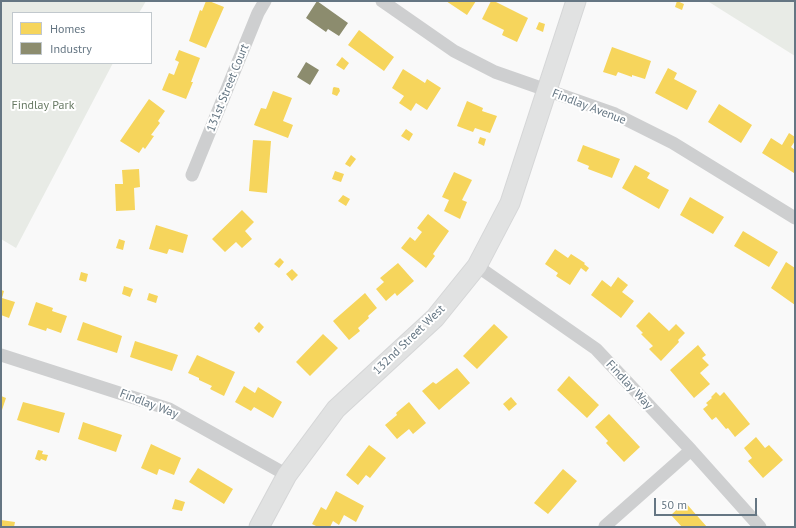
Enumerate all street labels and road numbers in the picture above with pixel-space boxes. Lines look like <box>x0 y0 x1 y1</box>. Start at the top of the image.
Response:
street label: 131st Street Court <box>204 42 252 134</box>
street label: Findlay Avenue <box>550 86 628 128</box>
street label: 132nd Street West <box>370 302 448 378</box>
street label: Findlay Way <box>603 358 655 412</box>
street label: Findlay Way <box>118 386 180 422</box>

